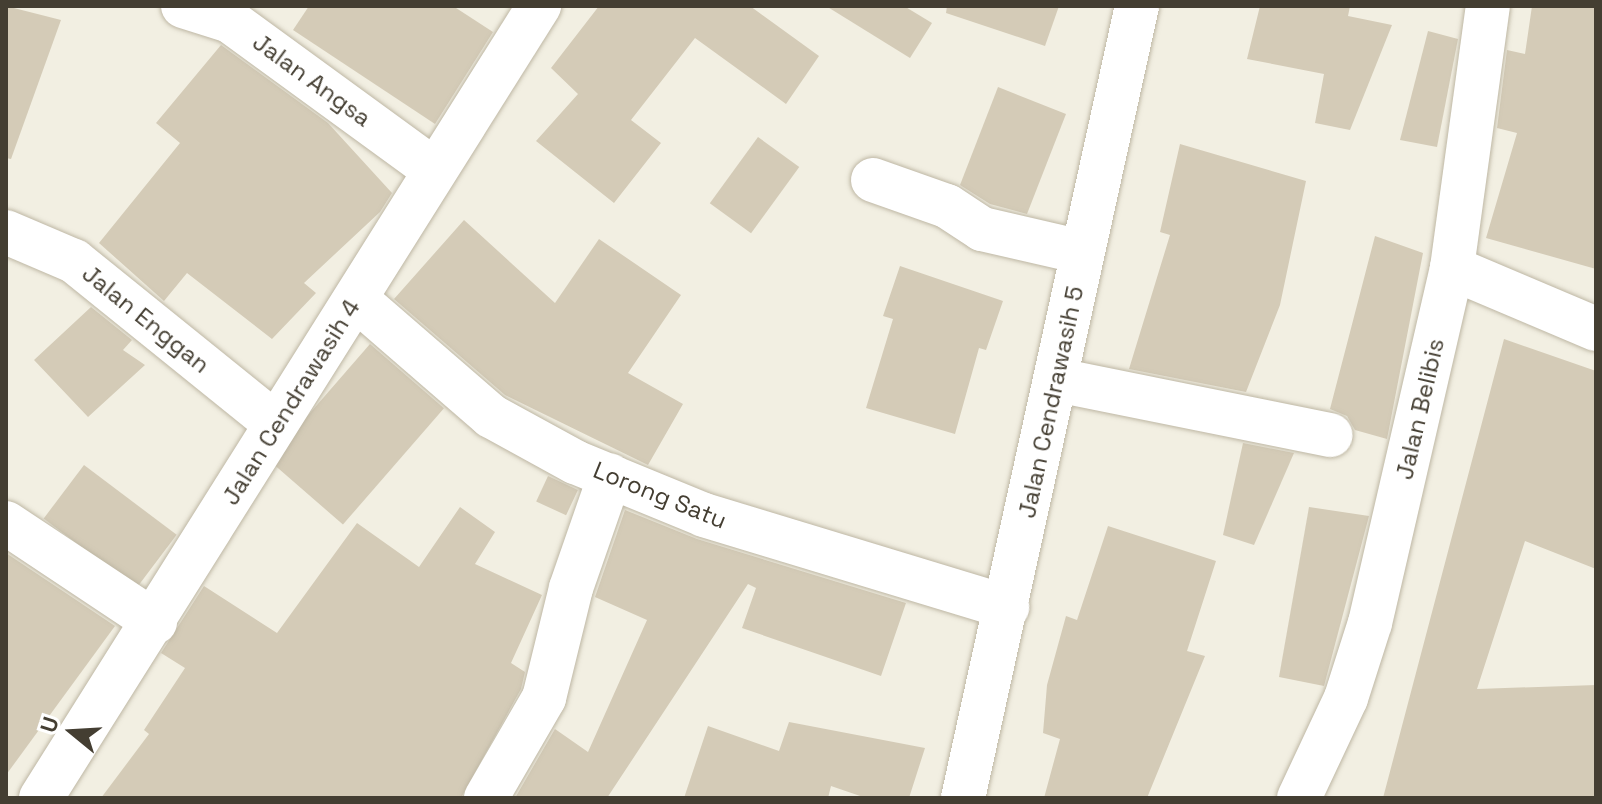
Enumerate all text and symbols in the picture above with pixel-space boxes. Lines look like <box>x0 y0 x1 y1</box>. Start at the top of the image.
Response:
street label: Jalan Angsa <box>247 27 377 133</box>
street label: Jalan Enggan <box>76 259 216 379</box>
street label: Jalan Cendrawasih 5 <box>1012 283 1090 521</box>
street label: Jalan Cendrawasih 4 <box>216 294 366 510</box>
street label: Jalan Belibis <box>1390 336 1450 482</box>
street label: Lorong Satu <box>589 455 731 535</box>
north arrow <box>32 692 112 772</box>
text: U <box>34 713 65 736</box>

